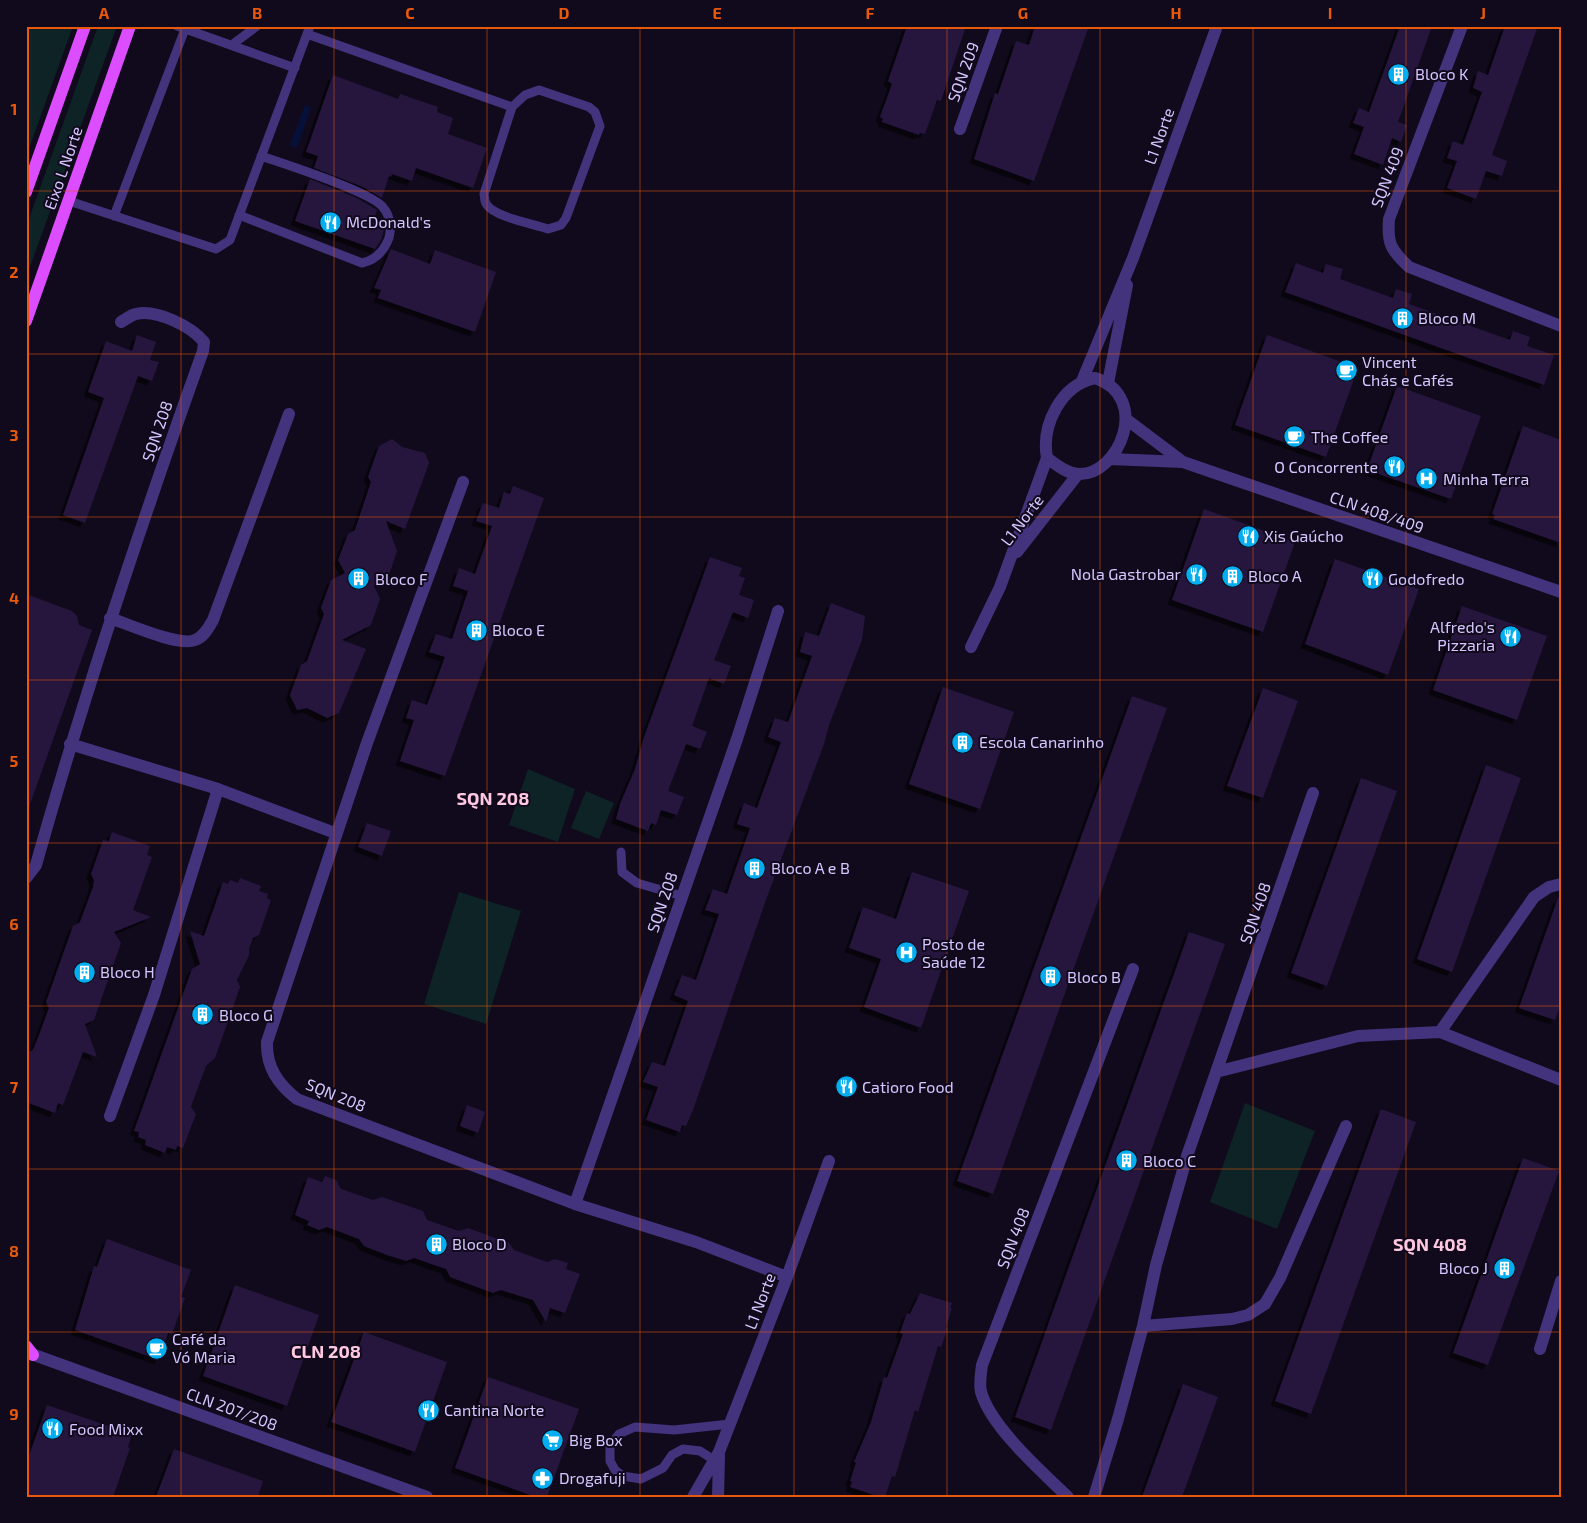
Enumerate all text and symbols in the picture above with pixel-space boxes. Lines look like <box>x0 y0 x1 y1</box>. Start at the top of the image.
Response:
text: A <box>99 3 110 22</box>
text: B <box>252 3 262 22</box>
text: C <box>405 3 415 22</box>
text: D <box>559 3 570 22</box>
text: E <box>712 3 722 22</box>
text: F <box>866 3 875 22</box>
text: G <box>1018 3 1028 22</box>
text: H <box>1170 3 1182 22</box>
text: I <box>1328 3 1332 22</box>
text: J <box>1480 3 1486 22</box>
street label: SQN 209 <box>943 39 983 105</box>
building icon: Bloco K <box>1387 62 1411 86</box>
place label: Bloco K <box>1415 64 1469 83</box>
text: 1 <box>11 99 17 118</box>
street label: L1 Norte <box>1140 105 1178 167</box>
street label: Eixo L Norte <box>39 124 86 212</box>
street label: SQN 409 <box>1366 144 1408 210</box>
restaurant icon: McDonald's <box>318 210 342 234</box>
place label: McDonald's <box>346 212 431 231</box>
text: 2 <box>9 262 19 281</box>
building icon: Bloco M <box>1390 306 1414 330</box>
place label: Bloco M <box>1418 308 1476 327</box>
place label: Vincent Chás e Cafés <box>1362 352 1454 389</box>
cafe icon: Vincent Chás e Cafés <box>1334 359 1358 383</box>
street label: SQN 208 <box>137 398 177 464</box>
text: 3 <box>9 425 19 444</box>
cafe icon: The Coffee <box>1283 425 1307 449</box>
place label: The Coffee <box>1311 427 1388 446</box>
restaurant icon: O Concorrente <box>1382 455 1406 479</box>
place label: O Concorrente <box>1274 457 1378 476</box>
hospital icon: Minha Terra <box>1415 467 1439 491</box>
place label: Minha Terra <box>1443 469 1529 488</box>
street label: CLN 408/409 <box>1328 487 1427 537</box>
street label: L1 Norte <box>996 490 1047 549</box>
restaurant icon: Xis Gaúcho <box>1236 524 1260 548</box>
place label: Xis Gaúcho <box>1264 526 1344 545</box>
restaurant icon: Nola Gastrobar <box>1185 562 1209 586</box>
place label: Nola Gastrobar <box>1071 564 1182 583</box>
building icon: Bloco A <box>1220 564 1244 588</box>
place label: Bloco A <box>1248 566 1302 585</box>
building icon: Bloco F <box>347 567 371 591</box>
restaurant icon: Godofredo <box>1360 567 1384 591</box>
place label: Bloco F <box>375 569 428 588</box>
place label: Godofredo <box>1388 569 1465 588</box>
text: 4 <box>9 588 19 607</box>
place label: Alfredo's Pizzaria <box>1430 617 1495 654</box>
building icon: Bloco E <box>464 618 488 642</box>
place label: Bloco E <box>492 620 545 639</box>
restaurant icon: Alfredo's Pizzaria <box>1499 624 1523 648</box>
building icon: Escola Canarinho <box>951 730 975 754</box>
place label: Escola Canarinho <box>979 732 1104 751</box>
text: 5 <box>10 751 19 770</box>
district label: SQN 208 <box>457 787 529 809</box>
building icon: Bloco A e B <box>743 856 767 880</box>
place label: Bloco A e B <box>771 858 850 877</box>
street label: SQN 208 <box>642 869 682 935</box>
street label: SQN 408 <box>1235 880 1275 946</box>
text: 6 <box>9 914 19 933</box>
place label: Posto de Saúde 12 <box>922 934 986 971</box>
hospital icon: Posto de Saúde 12 <box>894 941 918 965</box>
building icon: Bloco H <box>72 960 96 984</box>
place label: Bloco H <box>100 962 155 981</box>
building icon: Bloco B <box>1039 965 1063 989</box>
place label: Bloco B <box>1067 967 1121 986</box>
building icon: Bloco G <box>191 1003 215 1027</box>
place label: Bloco G <box>219 1005 273 1024</box>
street label: SQN 208 <box>303 1074 369 1116</box>
restaurant icon: Catioro Food <box>834 1075 858 1099</box>
text: 7 <box>10 1077 19 1096</box>
place label: Catioro Food <box>862 1077 954 1096</box>
building icon: Bloco C <box>1115 1149 1139 1173</box>
place label: Bloco C <box>1143 1151 1196 1170</box>
street label: SQN 408 <box>992 1205 1034 1271</box>
building icon: Bloco D <box>424 1232 448 1256</box>
district label: SQN 408 <box>1393 1233 1467 1255</box>
place label: Bloco D <box>452 1234 507 1253</box>
text: 8 <box>9 1241 19 1260</box>
building icon: Bloco J <box>1492 1256 1516 1280</box>
place label: Bloco J <box>1439 1258 1488 1277</box>
street label: L1 Norte <box>740 1270 779 1332</box>
place label: Café da Vó Maria <box>172 1329 236 1366</box>
cafe icon: Café da Vó Maria <box>144 1336 168 1360</box>
district label: CLN 208 <box>291 1340 361 1362</box>
street label: CLN 207/208 <box>184 1383 280 1434</box>
restaurant icon: Cantina Norte <box>416 1398 440 1422</box>
place label: Cantina Norte <box>444 1400 544 1419</box>
text: 9 <box>9 1404 19 1423</box>
restaurant icon: Food Mixx <box>41 1417 65 1441</box>
place label: Food Mixx <box>69 1419 144 1438</box>
supermarket icon: Big Box <box>541 1428 565 1452</box>
place label: Big Box <box>569 1430 623 1449</box>
pharmacy icon: Drogafuji <box>531 1466 555 1490</box>
place label: Drogafuji <box>559 1468 626 1488</box>

